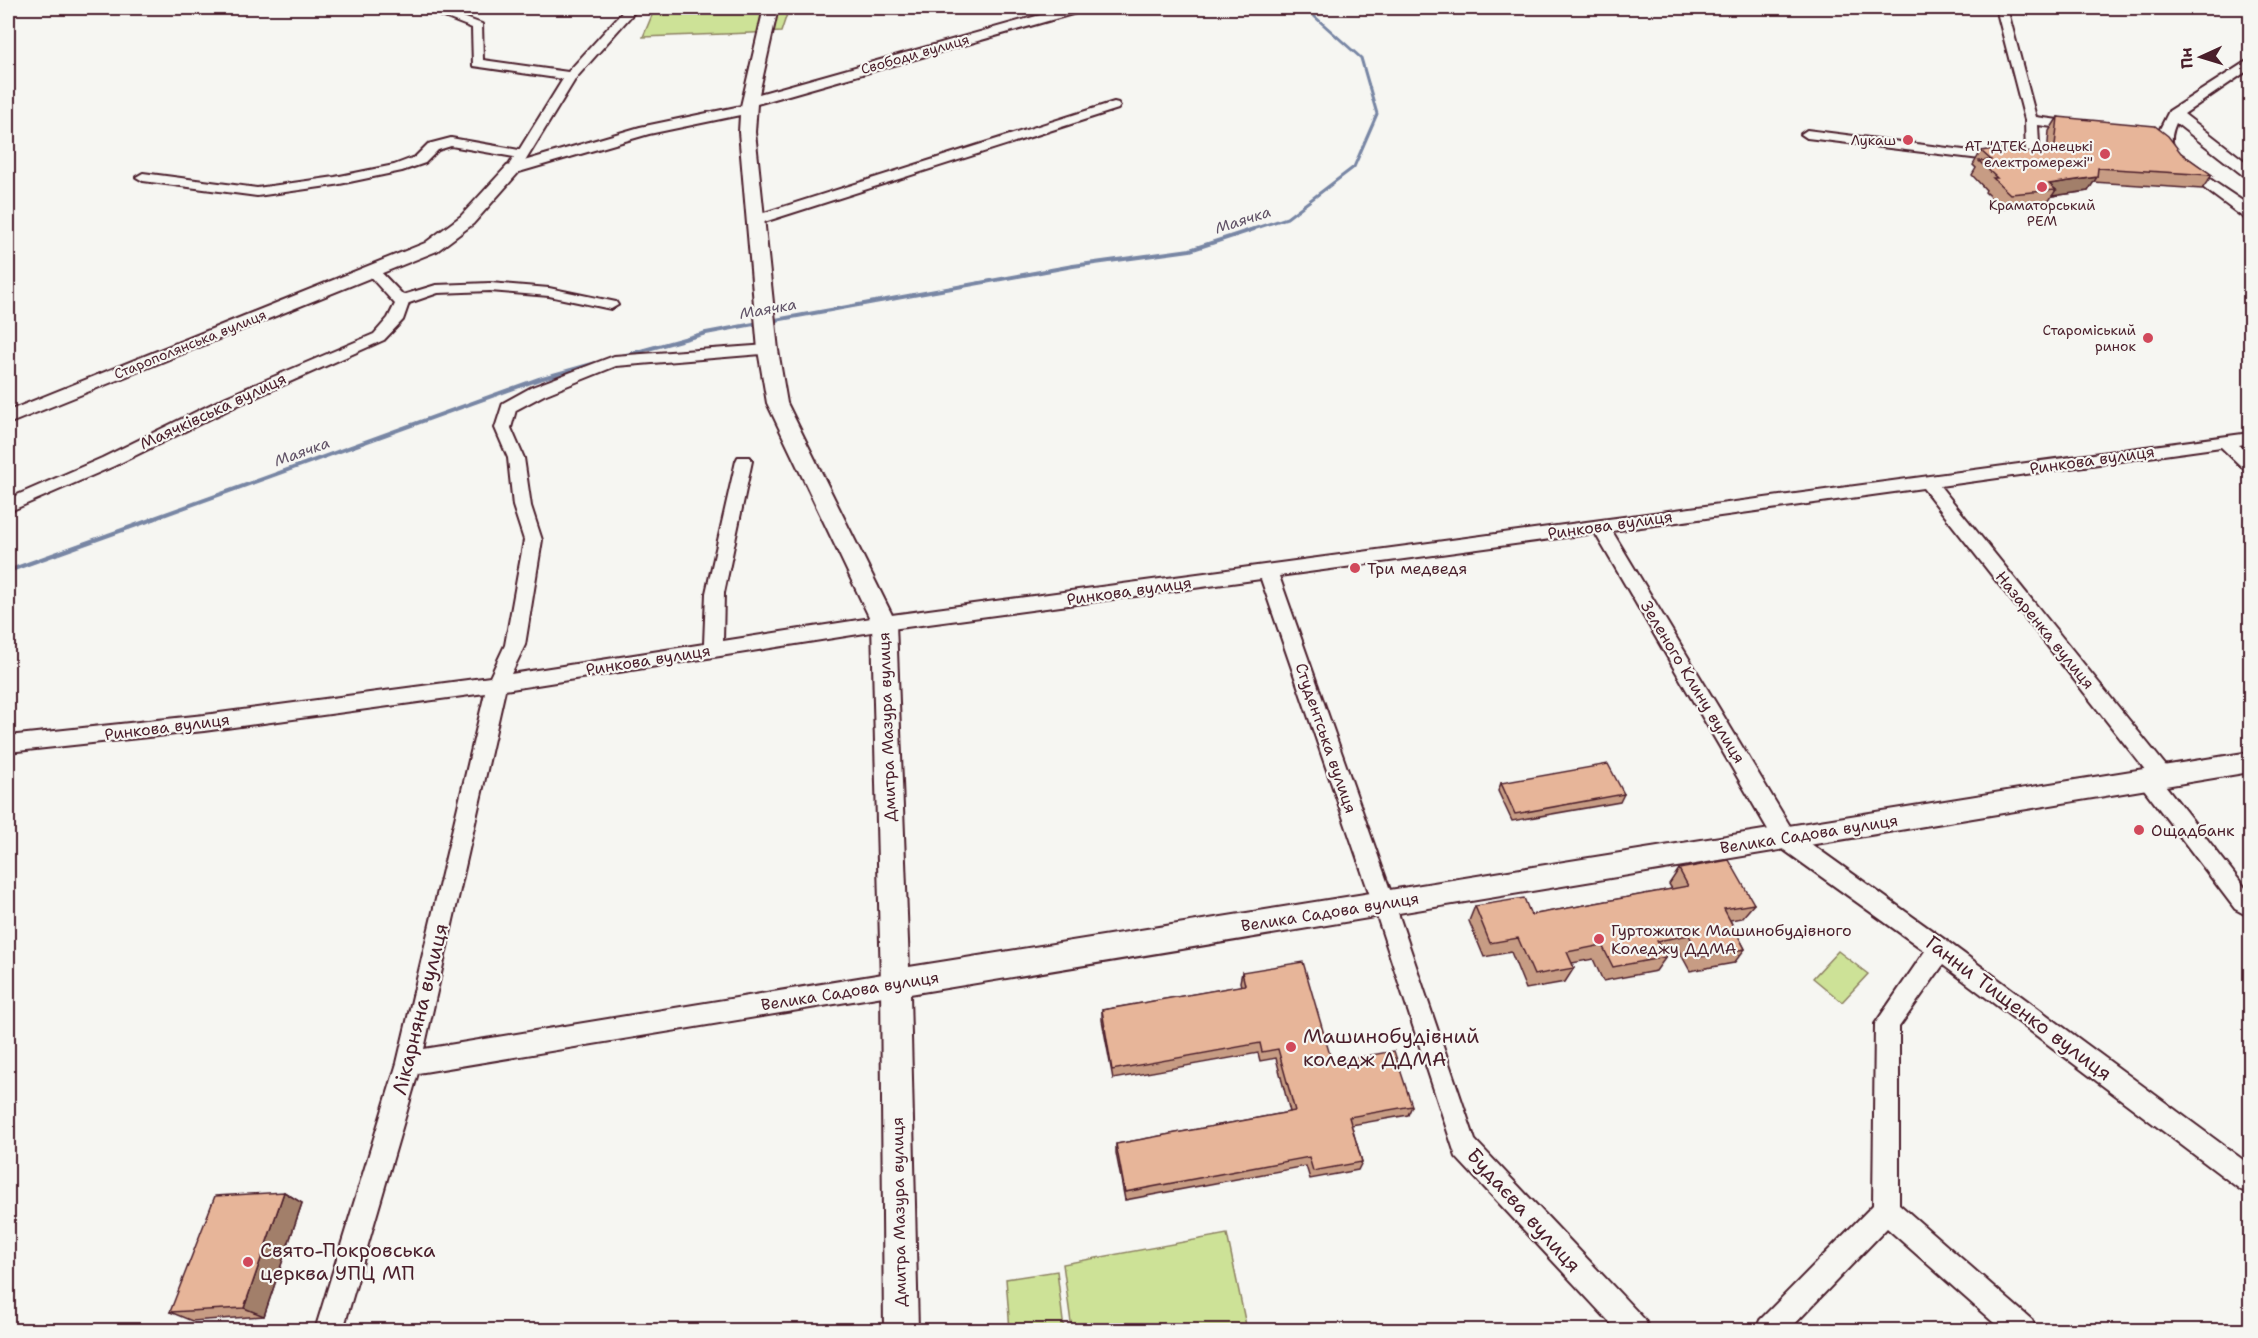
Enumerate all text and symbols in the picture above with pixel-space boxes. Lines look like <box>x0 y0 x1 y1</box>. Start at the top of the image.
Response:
north arrow <box>2171 27 2231 87</box>
street label: Свободи вулиця <box>859 30 971 78</box>
text: Пн <box>2175 47 2198 69</box>
place label: Лукаш <box>1851 131 1896 149</box>
marker: Лукаш <box>1901 133 1915 147</box>
place label: АТ "ДТЕК Донецькі електромережі" <box>1964 137 2093 171</box>
marker: АТ "ДТЕК Донецькі електромережі" <box>2098 147 2112 161</box>
marker: Краматорський РЕМ <box>2035 180 2049 194</box>
place label: Краматорський РЕМ <box>1989 196 2095 230</box>
water label: Маячка <box>1212 202 1274 238</box>
water label: Маячка <box>738 294 798 324</box>
street label: Старополянська вулиця <box>111 305 269 383</box>
place label: Староміський ринок <box>2043 321 2137 355</box>
marker: Староміський ринок <box>2141 331 2155 345</box>
street label: Маячківська вулиця <box>136 368 290 454</box>
water label: Маячка <box>271 433 333 471</box>
street label: Ринкова вулиця <box>2028 441 2156 479</box>
street label: Ринкова вулиця <box>1546 506 1674 544</box>
place label: Три медведя <box>1367 558 1467 579</box>
marker: Три медведя <box>1348 561 1362 575</box>
street label: Назаренка вулиця <box>1991 567 2099 693</box>
street label: Ринкова вулиця <box>1065 572 1193 610</box>
street label: Зеленого Клину вулиця <box>1636 597 1750 767</box>
street label: Дмитра Мазура вулиця <box>873 632 901 822</box>
street label: Ринкова вулиця <box>584 640 712 680</box>
street label: Студентська вулиця <box>1290 660 1362 816</box>
street label: Ринкова вулиця <box>103 709 231 745</box>
street label: Велика Садова вулиця <box>1718 810 1900 858</box>
place label: Ощадбанк <box>2151 820 2235 841</box>
marker: Ощадбанк <box>2132 823 2146 837</box>
street label: Велика Садова вулиця <box>1239 888 1421 936</box>
place label: Гуртожиток Машинобудівного Коледжу ДДМА <box>1611 920 1852 959</box>
street label: Лікарняна вулиця <box>386 921 454 1097</box>
street label: Ганни Тищенко вулиця <box>1921 929 2117 1087</box>
marker: Гуртожиток Машинобудівного Коледжу ДДМА <box>1592 932 1606 946</box>
street label: Велика Садова вулиця <box>759 967 941 1015</box>
place label: Машинобудівний коледж ДДМА <box>1303 1023 1479 1072</box>
marker: Машинобудівний коледж ДДМА <box>1284 1040 1298 1054</box>
street label: Дмитра Мазура вулиця <box>887 1117 911 1307</box>
street label: Будаєва вулиця <box>1461 1142 1587 1278</box>
place label: Свято-Покровська церква УПЦ МП <box>260 1237 436 1286</box>
marker: Свято-Покровська церква УПЦ МП <box>241 1255 255 1269</box>

